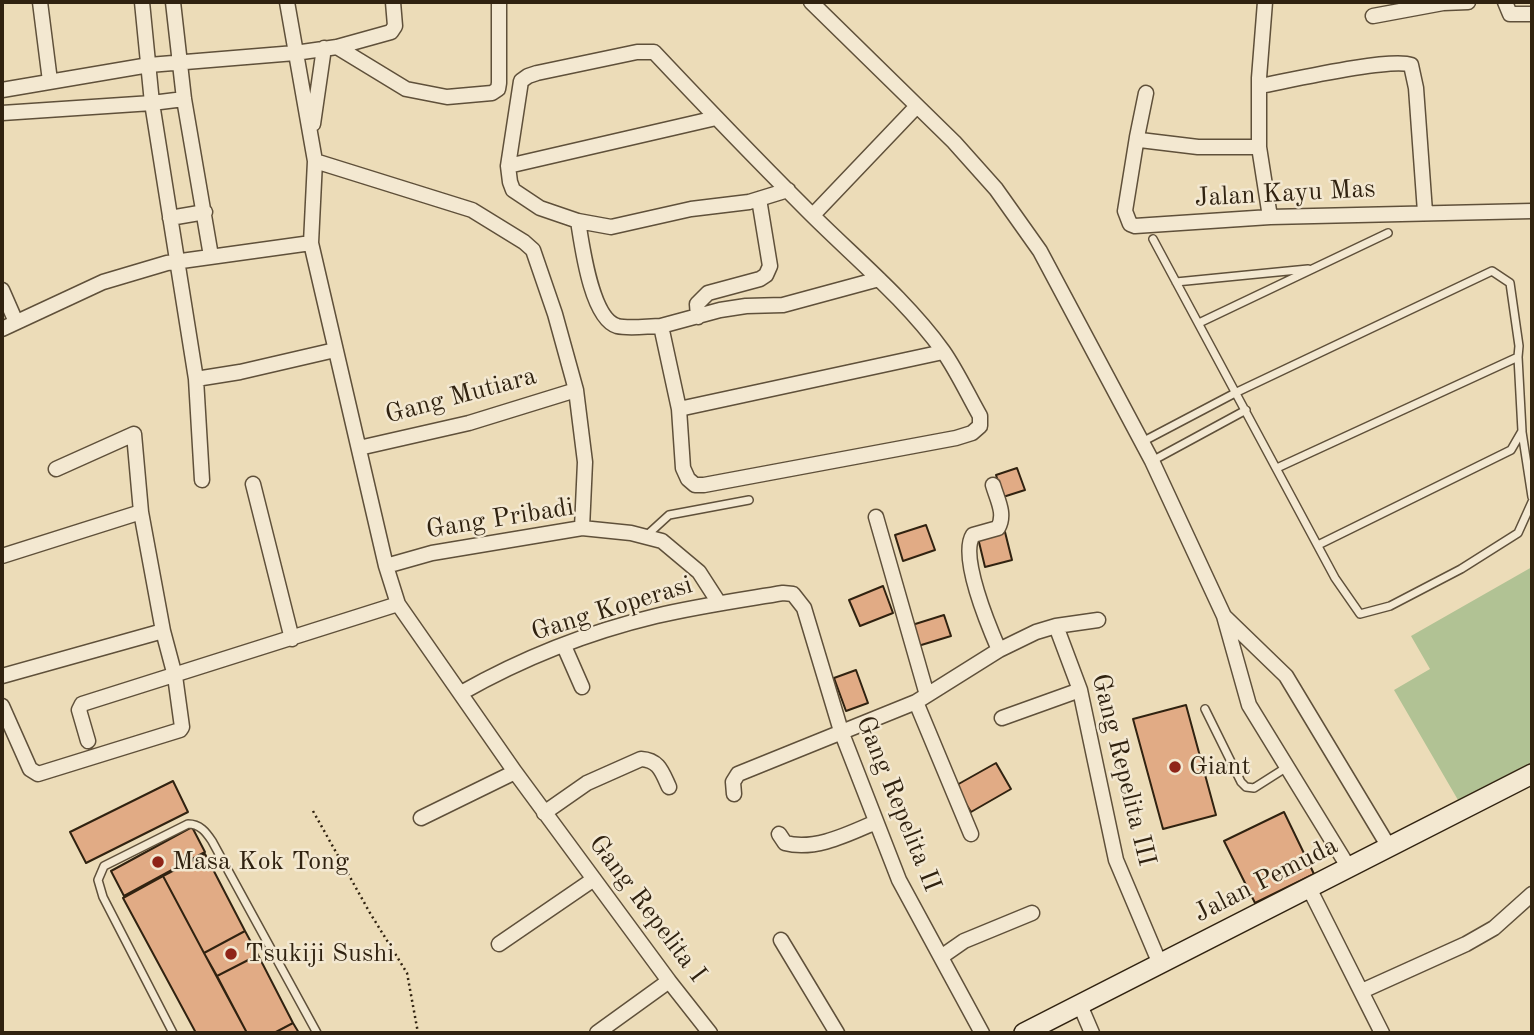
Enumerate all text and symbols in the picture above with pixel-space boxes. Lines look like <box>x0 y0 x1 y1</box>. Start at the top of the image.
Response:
street label: Jalan Kayu Mas <box>1194 174 1376 214</box>
street label: Gang Mutiara <box>382 361 540 431</box>
street label: Gang Pribadi <box>424 492 576 546</box>
street label: Gang Koperasi <box>528 570 696 648</box>
street label: Gang Repelita III <box>1084 671 1162 869</box>
street label: Gang Repelita II <box>849 712 947 896</box>
place label: Giant <box>1189 751 1251 783</box>
marker: Giant <box>1167 759 1183 775</box>
street label: Gang Repelita I <box>581 829 713 989</box>
street label: Jalan Pemuda <box>1189 830 1343 930</box>
place label: Masa Kok Tong <box>172 846 349 878</box>
marker: Masa Kok Tong <box>150 854 166 870</box>
place label: Tsukiji Sushi <box>245 938 394 970</box>
marker: Tsukiji Sushi <box>223 946 239 962</box>

